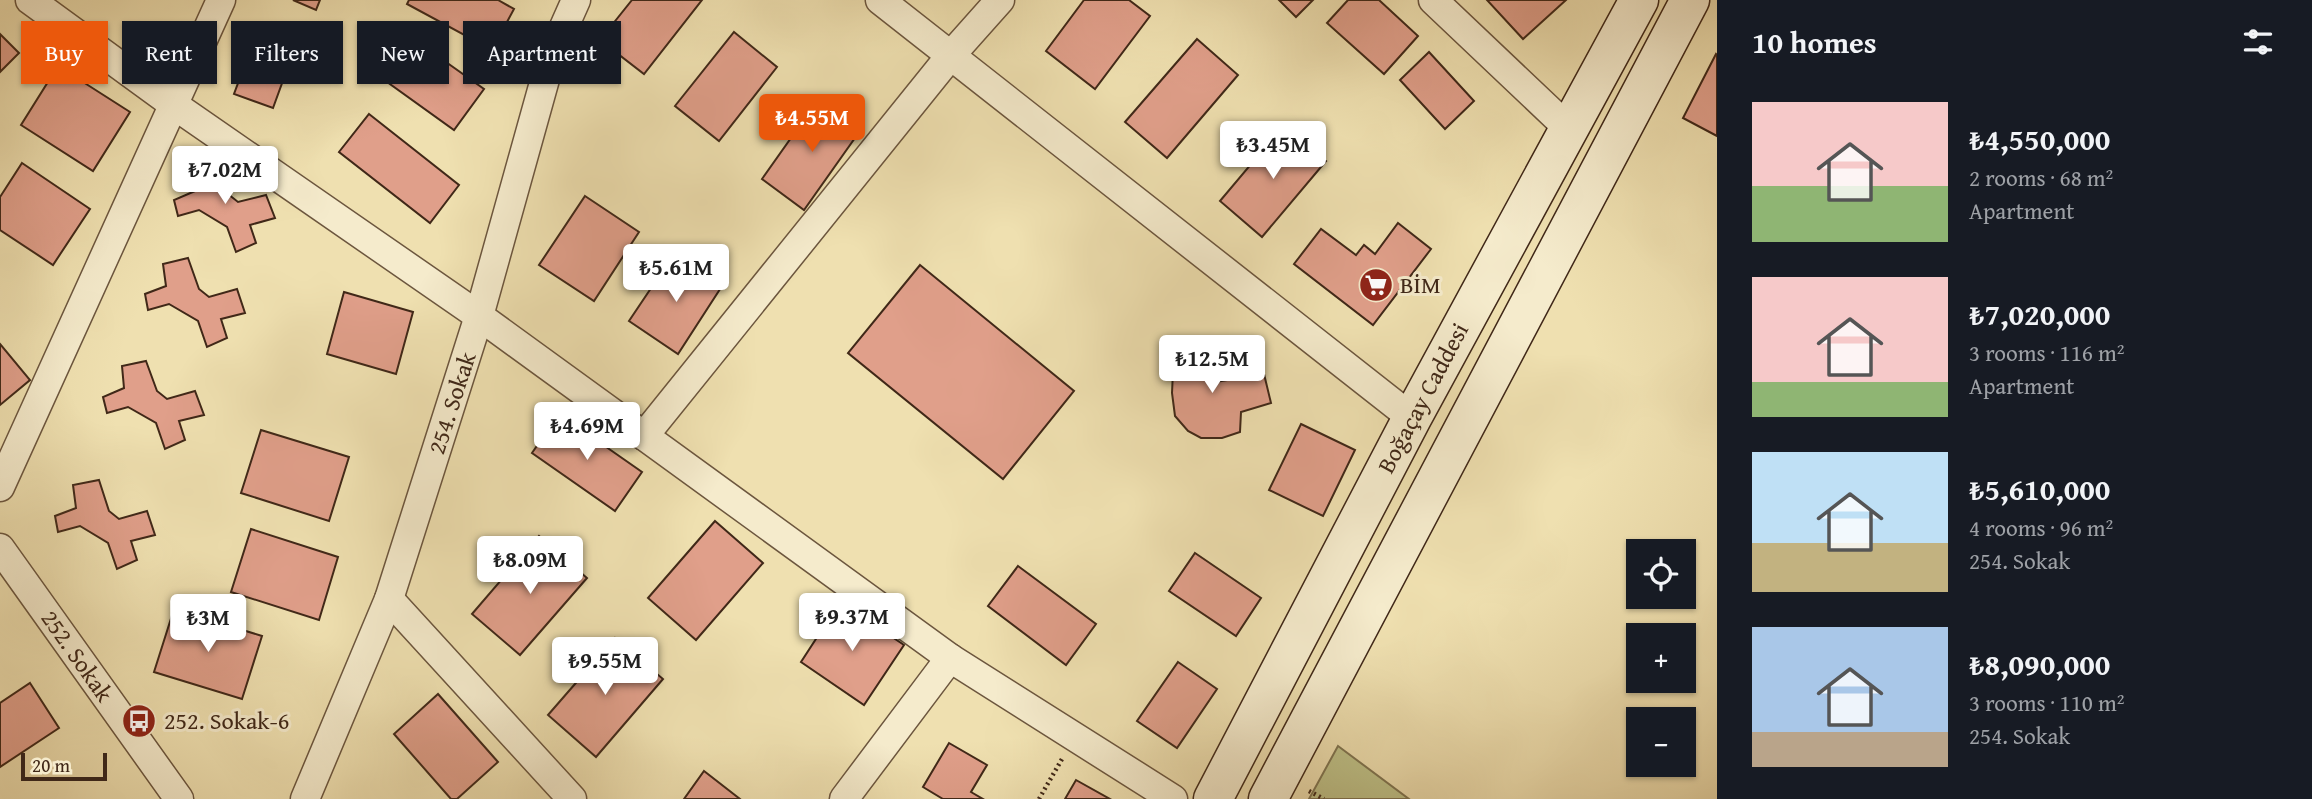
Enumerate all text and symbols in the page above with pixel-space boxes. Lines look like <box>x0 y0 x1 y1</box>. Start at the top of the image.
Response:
text: 10 homes <box>1752 20 1877 64</box>
chip: Buy <box>21 21 108 84</box>
chip: Rent <box>122 21 217 84</box>
chip: Filters <box>231 21 343 84</box>
chip: New <box>357 21 449 84</box>
chip: Apartment <box>463 21 621 84</box>
icon: filters <box>2239 23 2277 61</box>
pin: ₺4.55M <box>755 94 869 154</box>
text: ₺4.55M <box>775 100 849 133</box>
text: ₺4,550,000 <box>1969 117 2110 161</box>
pin: ₺3.45M <box>1216 122 1330 181</box>
text: ₺3.45M <box>1236 127 1310 160</box>
icon: home <box>1808 130 1892 214</box>
pin: ₺7.02M <box>168 146 282 206</box>
text: ₺7.02M <box>188 152 262 185</box>
text: 2 rooms · 68 m² <box>1969 161 2113 194</box>
text: Apartment <box>1969 194 2074 227</box>
pin: ₺5.61M <box>619 244 733 304</box>
text: ₺5.61M <box>639 250 713 283</box>
supermarket icon: BİM <box>1357 266 1395 304</box>
place label: BİM <box>1400 267 1441 302</box>
text: ₺7,020,000 <box>1969 292 2110 336</box>
icon: home <box>1808 305 1892 389</box>
street label: Boğaçay Caddesi <box>1368 316 1477 479</box>
pin: ₺12.5M <box>1155 336 1269 395</box>
text: 3 rooms · 116 m² <box>1969 336 2124 369</box>
text: ₺12.5M <box>1175 341 1249 374</box>
street label: 254. Sokak <box>419 347 485 458</box>
text: Apartment <box>1969 369 2074 402</box>
pin: ₺4.69M <box>530 402 644 462</box>
text: ₺4.69M <box>550 408 624 441</box>
text: ₺5,610,000 <box>1969 467 2110 511</box>
icon: home <box>1808 480 1892 564</box>
text: 4 rooms · 96 m² <box>1969 511 2113 544</box>
pin: ₺8.09M <box>473 536 587 596</box>
map controls <box>1626 539 1696 777</box>
button: locate <box>1626 539 1696 609</box>
text: ₺8.09M <box>493 542 567 575</box>
text: 254. Sokak <box>1969 544 2070 577</box>
pin: ₺3M <box>174 594 242 654</box>
pin: ₺9.37M <box>795 594 909 653</box>
text: ₺9.37M <box>815 599 889 632</box>
text: ₺3M <box>186 600 230 633</box>
street label: 252. Sokak <box>33 602 122 710</box>
button: + <box>1626 623 1696 693</box>
pin: ₺9.55M <box>548 638 662 697</box>
text: ₺8,090,000 <box>1969 642 2110 686</box>
text: ₺9.55M <box>568 643 642 676</box>
icon: home <box>1808 655 1892 739</box>
text: 3 rooms · 110 m² <box>1969 686 2124 719</box>
bus stop icon: 252. Sokak-6 <box>120 702 158 740</box>
place label: 252. Sokak-6 <box>164 703 289 738</box>
button: − <box>1626 707 1696 777</box>
text: 254. Sokak <box>1969 719 2070 752</box>
scale bar <box>21 750 107 782</box>
text: 20 m <box>32 751 70 779</box>

